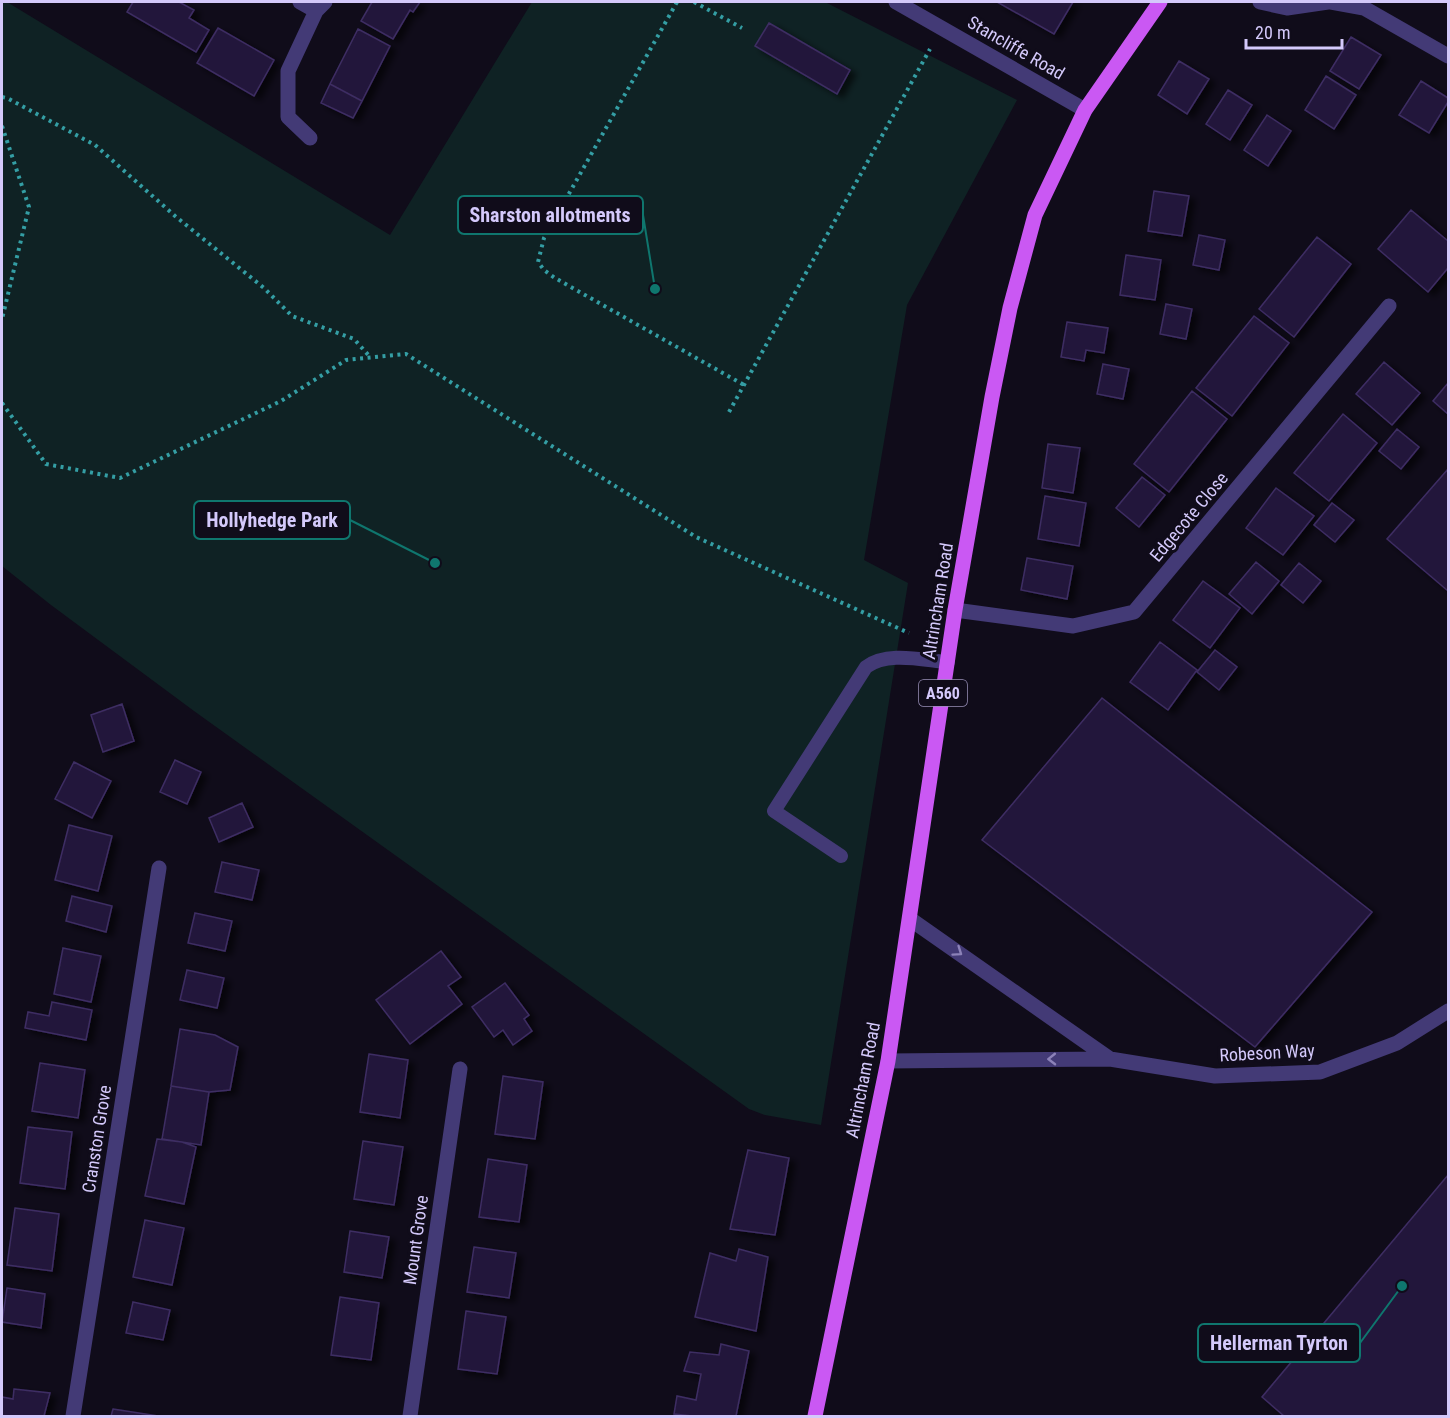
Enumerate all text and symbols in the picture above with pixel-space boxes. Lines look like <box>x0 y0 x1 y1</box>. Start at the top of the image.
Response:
street label: Stancliffe Road <box>964 11 1068 84</box>
scale bar <box>1246 12 1342 50</box>
text: 20 m <box>1255 22 1290 43</box>
callout: Sharston allotments <box>458 196 643 234</box>
text: Sharston allotments <box>469 203 631 227</box>
street label: Edgecote Close <box>1145 468 1232 566</box>
callout: Hollyhedge Park <box>194 501 350 539</box>
text: Hollyhedge Park <box>206 508 338 532</box>
street label: Altrincham Road <box>918 541 957 661</box>
road number: A560 <box>919 680 967 706</box>
one-way arrow <box>951 945 962 956</box>
street label: Altrincham Road <box>841 1020 884 1140</box>
street label: Robeson Way <box>1219 1039 1316 1065</box>
one-way arrow <box>1047 1053 1056 1065</box>
street label: Cranston Grove <box>78 1084 115 1194</box>
street label: Mount Grove <box>399 1194 432 1286</box>
callout: Hellerman Tyrton <box>1198 1324 1360 1362</box>
text: Hellerman Tyrton <box>1210 1331 1348 1355</box>

